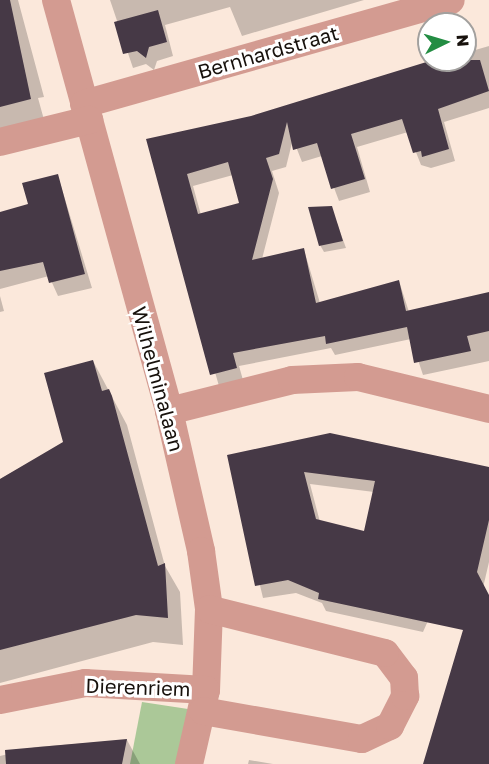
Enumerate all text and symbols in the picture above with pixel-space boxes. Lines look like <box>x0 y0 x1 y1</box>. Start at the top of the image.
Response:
north arrow <box>417 12 477 72</box>
street label: Bernhardstraat <box>195 20 341 84</box>
text: N <box>452 34 473 48</box>
street label: Wilhelminalaan <box>127 304 189 454</box>
street label: Dierenriem <box>85 673 191 701</box>

